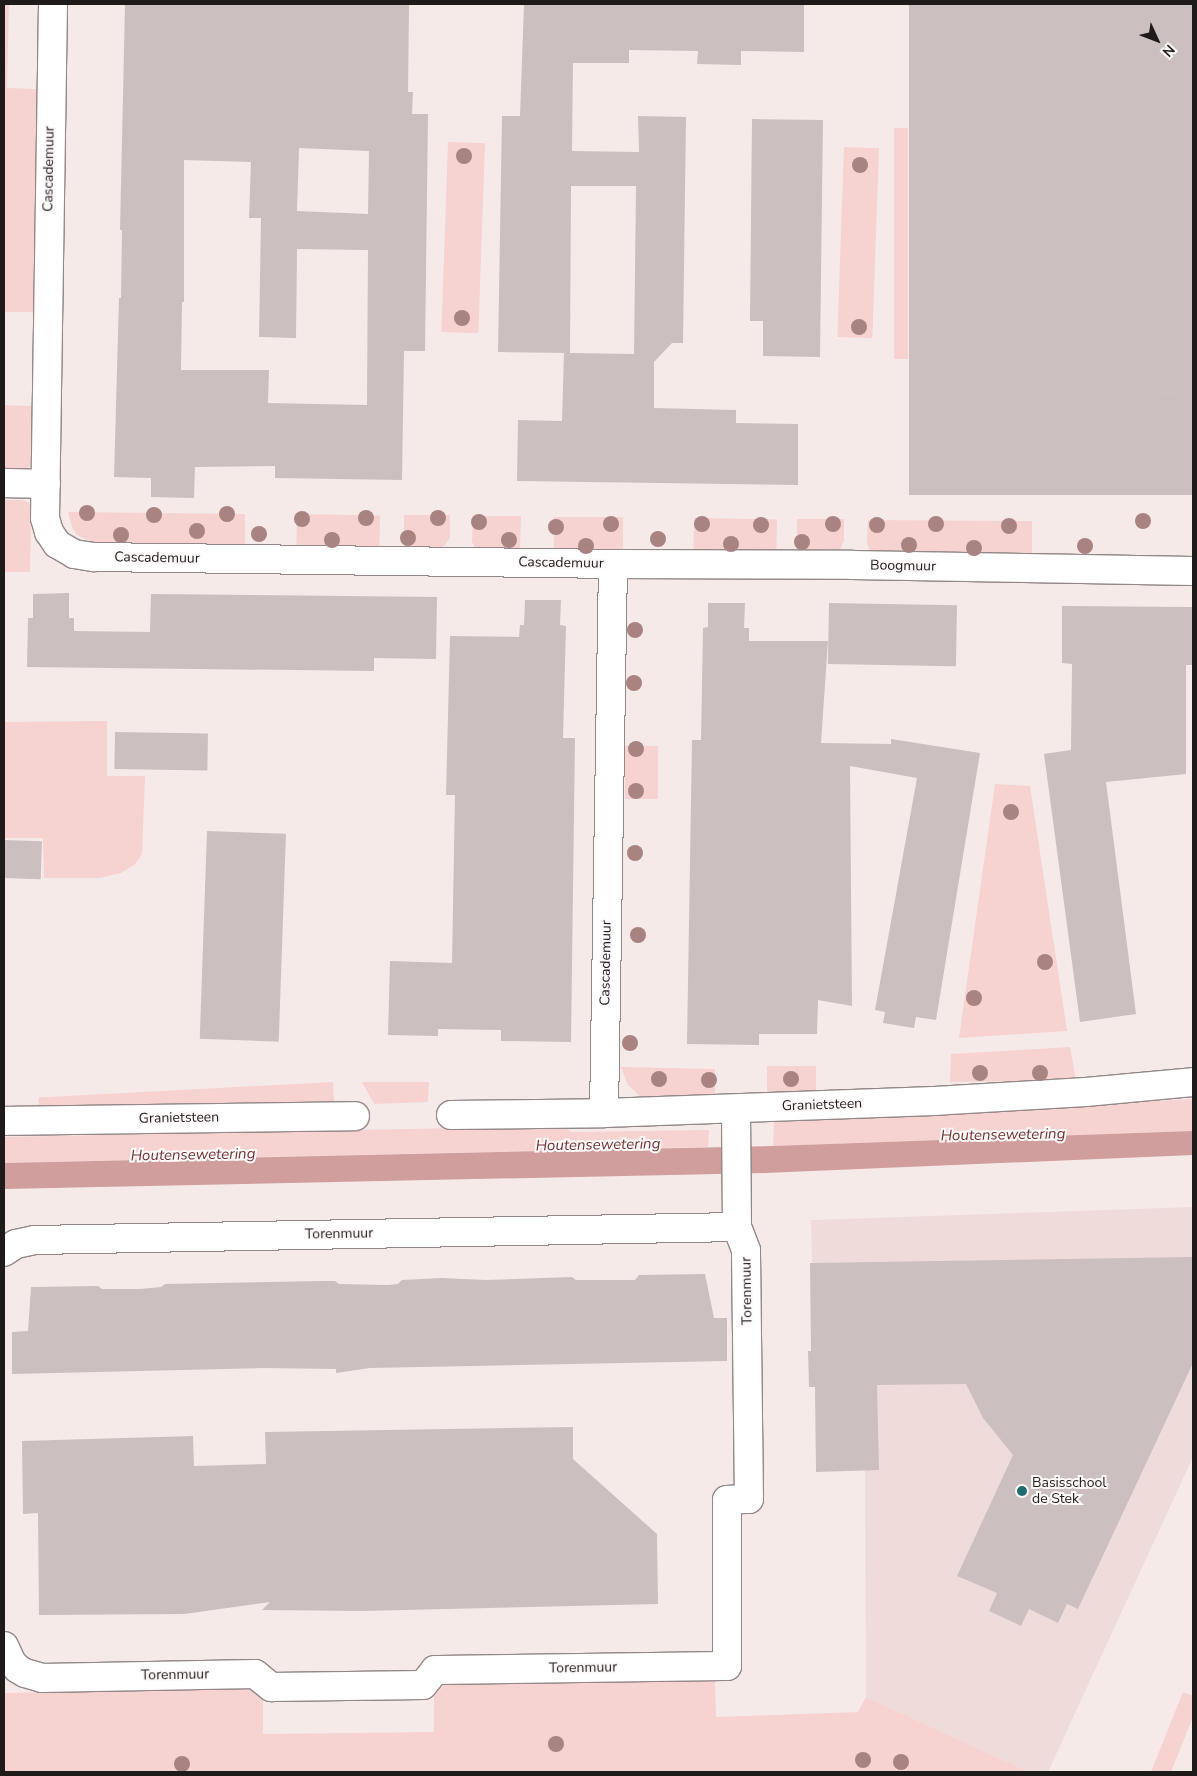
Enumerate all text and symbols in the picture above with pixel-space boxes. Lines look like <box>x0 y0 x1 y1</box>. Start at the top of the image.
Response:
north arrow <box>1132 15 1182 65</box>
text: N <box>1158 40 1179 61</box>
street label: Cascademuur <box>40 126 58 212</box>
street label: Cascademuur <box>114 549 200 567</box>
street label: Cascademuur <box>518 554 604 572</box>
street label: Boogmuur <box>870 557 936 575</box>
street label: Cascademuur <box>597 920 615 1006</box>
street label: Granietsteen <box>782 1095 862 1115</box>
street label: Granietsteen <box>139 1109 219 1127</box>
water label: Houtensewetering <box>940 1125 1066 1145</box>
water label: Houtensewetering <box>535 1135 661 1155</box>
water label: Houtensewetering <box>130 1145 256 1165</box>
street label: Torenmuur <box>305 1225 373 1243</box>
street label: Torenmuur <box>738 1257 756 1325</box>
place label: Basisschool de Stek <box>1032 1475 1106 1508</box>
marker: Basisschool de Stek <box>1016 1485 1028 1497</box>
street label: Torenmuur <box>549 1659 617 1677</box>
street label: Torenmuur <box>141 1666 209 1684</box>

